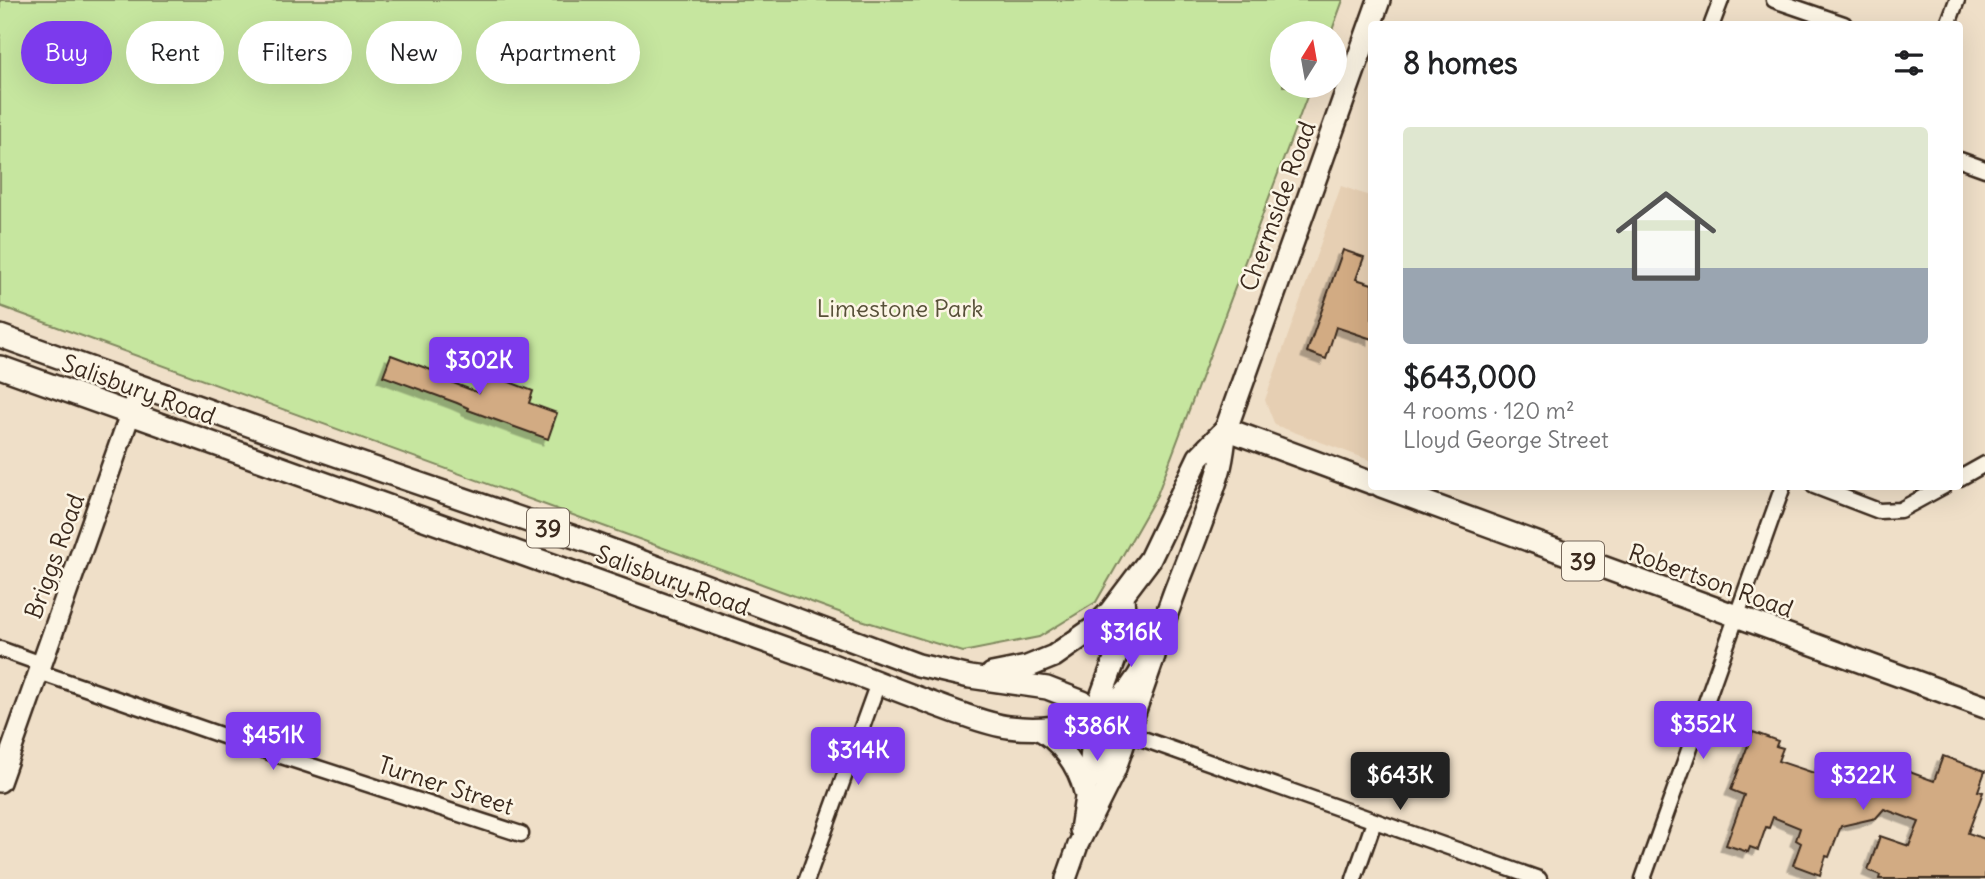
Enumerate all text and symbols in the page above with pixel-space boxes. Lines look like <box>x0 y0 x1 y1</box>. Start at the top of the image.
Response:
chip: Buy <box>21 21 112 84</box>
chip: Rent <box>126 21 224 84</box>
chip: Filters <box>238 21 352 84</box>
chip: New <box>366 21 462 84</box>
chip: Apartment <box>476 21 640 84</box>
north arrow <box>1270 21 1348 98</box>
map controls <box>1270 21 1347 98</box>
text: 8 homes <box>1403 44 1518 82</box>
icon: filters <box>1890 44 1928 82</box>
street label: Chermside Road <box>1232 117 1322 295</box>
icon: home <box>1603 173 1729 299</box>
park label: Limestone Park <box>816 293 984 323</box>
pin: $302K <box>430 338 528 397</box>
text: $302K <box>445 345 513 374</box>
street label: Salisbury Road <box>58 347 220 431</box>
text: $643,000 <box>1403 358 1537 396</box>
text: 4 rooms · 120 m² <box>1403 396 1575 425</box>
text: Lloyd George Street <box>1403 425 1609 454</box>
street label: Briggs Road <box>18 490 90 622</box>
road number: 39 <box>527 508 569 548</box>
street label: Robertson Road <box>1625 536 1797 624</box>
street label: Salisbury Road <box>592 538 754 622</box>
road number: 39 <box>1562 541 1604 580</box>
pin: $316K <box>1082 610 1180 669</box>
text: $316K <box>1100 617 1162 646</box>
pin: $352K <box>1654 702 1752 761</box>
pin: $386K <box>1048 704 1146 763</box>
text: $352K <box>1670 709 1736 738</box>
text: $386K <box>1064 711 1130 740</box>
pin: $451K <box>224 712 322 772</box>
text: $451K <box>242 720 304 749</box>
pin: $314K <box>809 728 907 787</box>
text: $314K <box>827 735 889 764</box>
street label: Turner Street <box>374 749 518 821</box>
pin: $643K <box>1351 752 1449 812</box>
pin: $322K <box>1814 752 1912 812</box>
text: $643K <box>1367 760 1433 789</box>
text: $322K <box>1830 760 1896 789</box>

